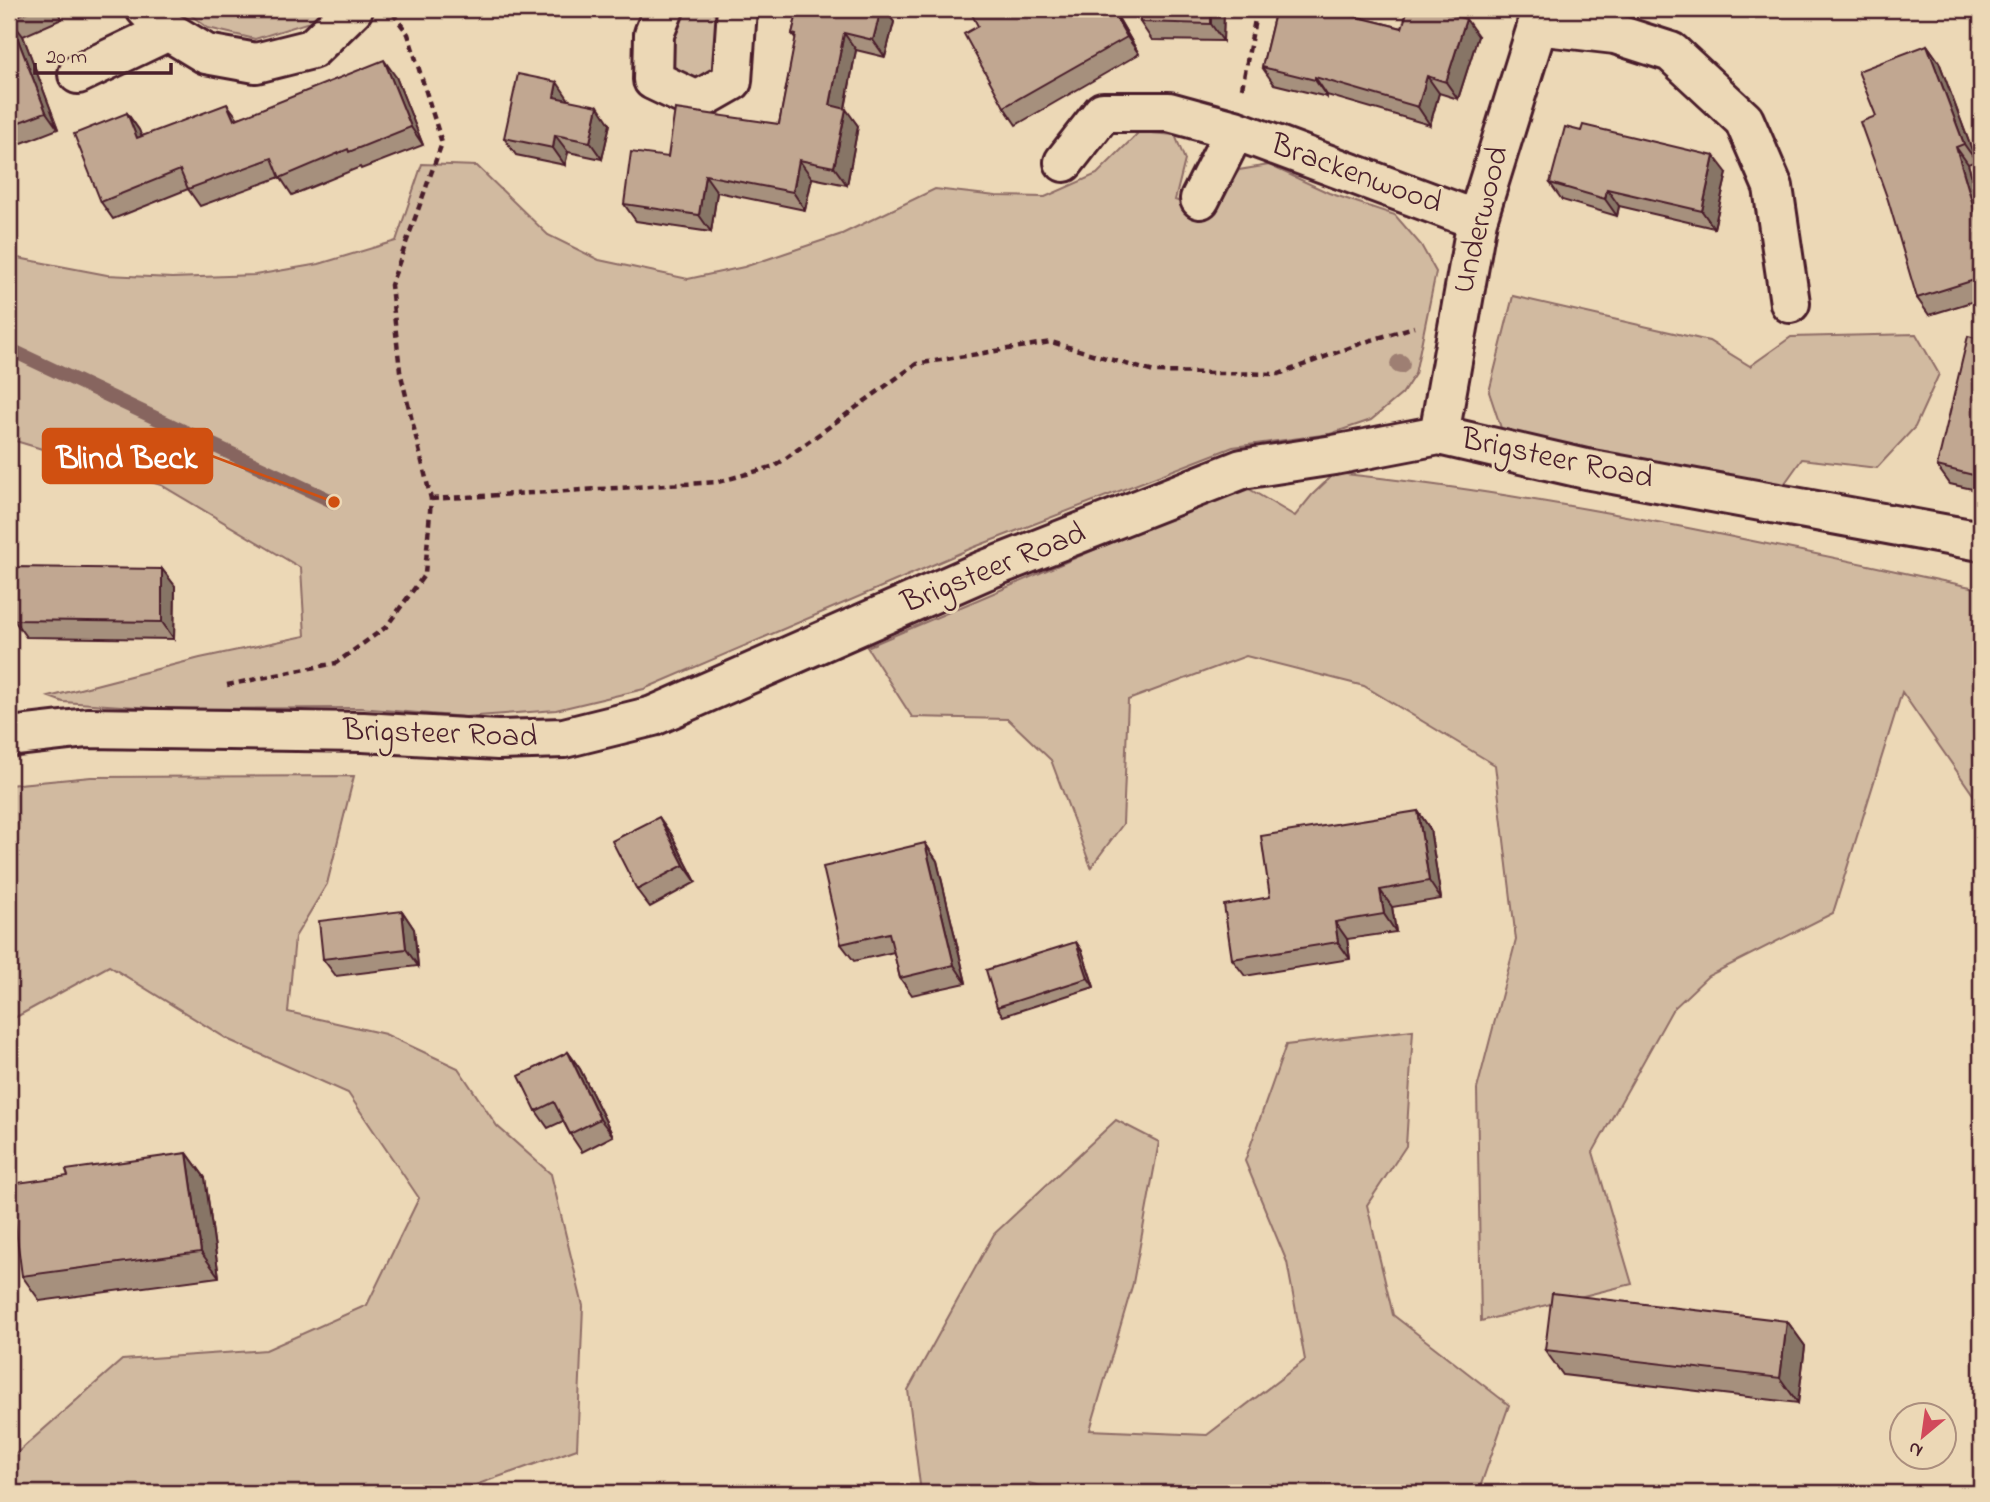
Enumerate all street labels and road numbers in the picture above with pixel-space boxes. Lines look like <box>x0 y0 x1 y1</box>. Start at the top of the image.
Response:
street label: Brackenwood <box>1263 122 1448 228</box>
street label: Underwood <box>1441 141 1523 299</box>
street label: Brigsteer Road <box>1456 417 1657 503</box>
street label: Brigsteer Road <box>894 511 1093 628</box>
street label: Brigsteer Road <box>341 708 538 762</box>

